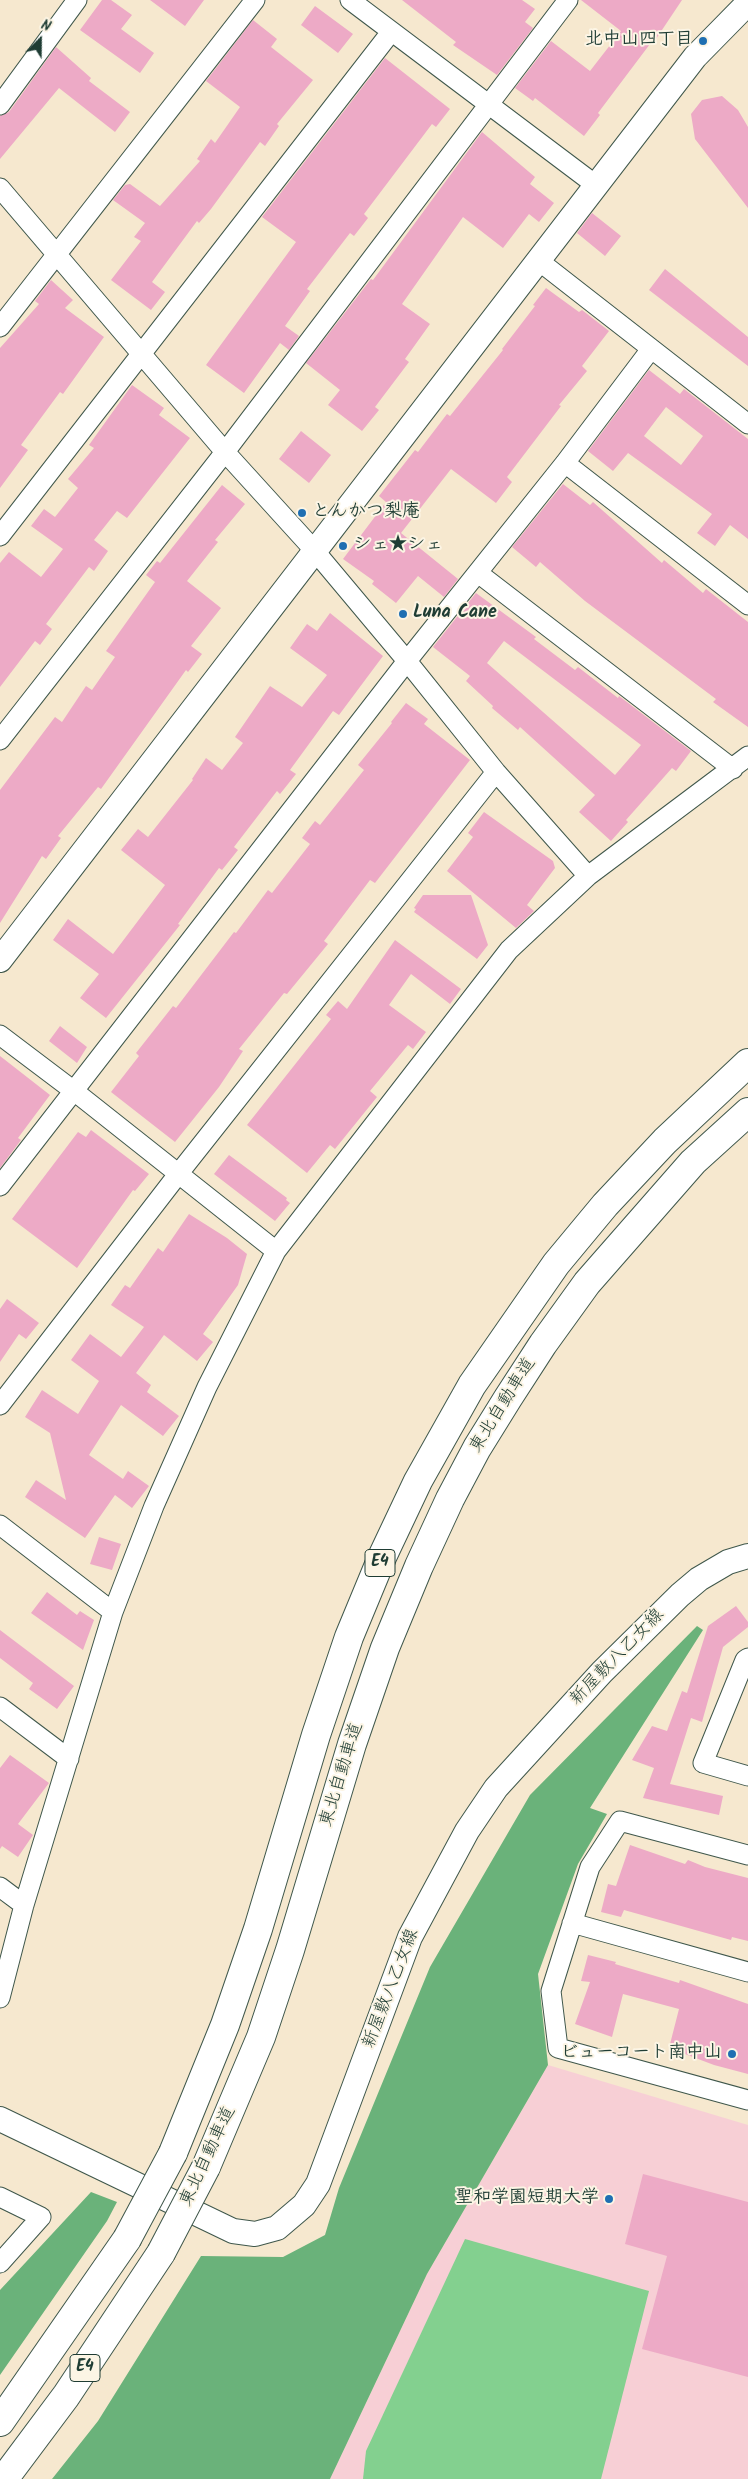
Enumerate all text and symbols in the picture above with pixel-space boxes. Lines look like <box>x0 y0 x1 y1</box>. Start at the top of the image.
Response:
text: N <box>37 14 54 38</box>
north arrow <box>15 15 65 65</box>
place label: 北中山四丁目 <box>585 30 693 52</box>
marker: 北中山四丁目 <box>697 35 709 47</box>
place label: とんかつ梨庵 <box>312 502 420 524</box>
marker: とんかつ梨庵 <box>296 507 308 519</box>
place label: シェ★シェ <box>353 535 443 557</box>
marker: シェ★シェ <box>337 540 349 552</box>
place label: Luna Cane <box>413 603 497 625</box>
marker: Luna Cane <box>397 608 409 620</box>
street label: 東北自動車道 <box>466 1354 542 1458</box>
road number: E4 <box>365 1550 395 1576</box>
street label: 新屋敷八乙女線 <box>566 1605 670 1711</box>
street label: 東北自動車道 <box>317 1720 369 1830</box>
street label: 新屋敷八乙女線 <box>359 1926 425 2052</box>
place label: ビューコート南中山 <box>560 2043 722 2065</box>
marker: ビューコート南中山 <box>726 2048 738 2060</box>
street label: 東北自動車道 <box>176 2103 242 2211</box>
place label: 聖和学園短期大学 <box>455 2188 599 2210</box>
marker: 聖和学園短期大学 <box>603 2193 615 2205</box>
road number: E4 <box>70 2354 100 2382</box>

